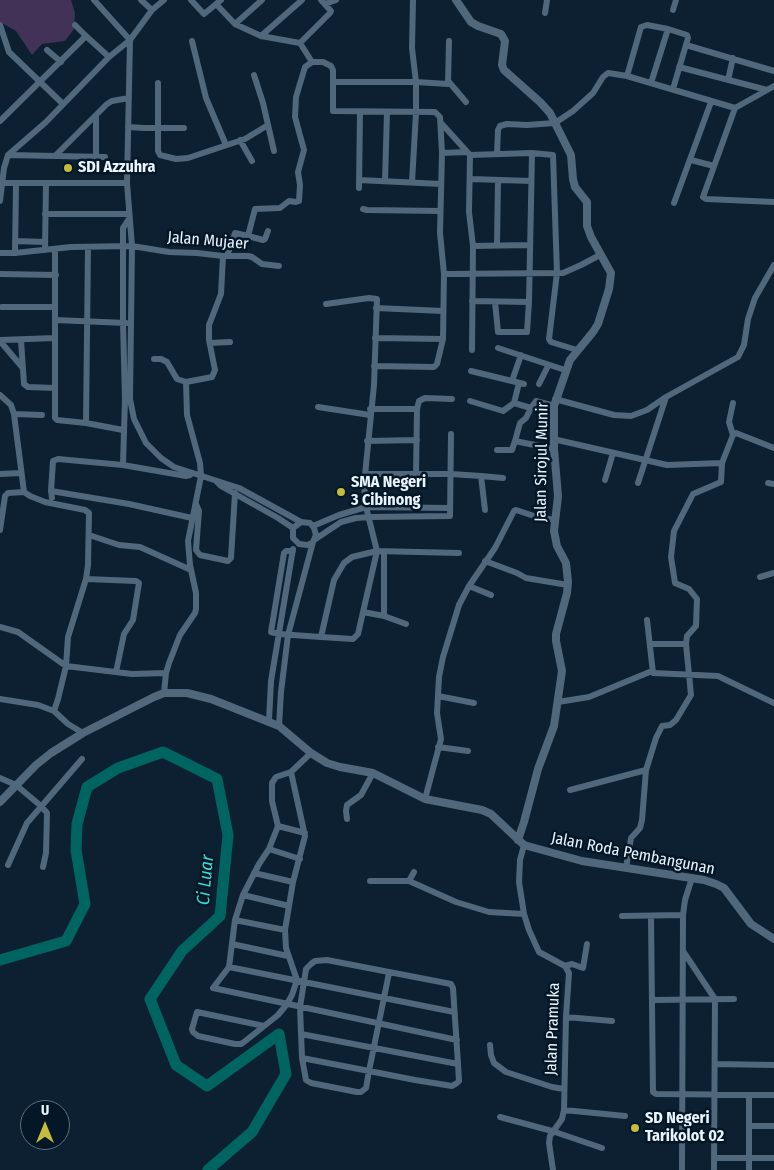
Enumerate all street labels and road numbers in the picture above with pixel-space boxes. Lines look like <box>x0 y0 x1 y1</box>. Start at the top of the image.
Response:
street label: Jalan Mujaer <box>167 228 249 254</box>
street label: Jalan Sirojul Munir <box>531 402 553 522</box>
street label: Jalan Roda Pembangunan <box>549 829 717 879</box>
street label: Jalan Pramuka <box>542 982 564 1076</box>

